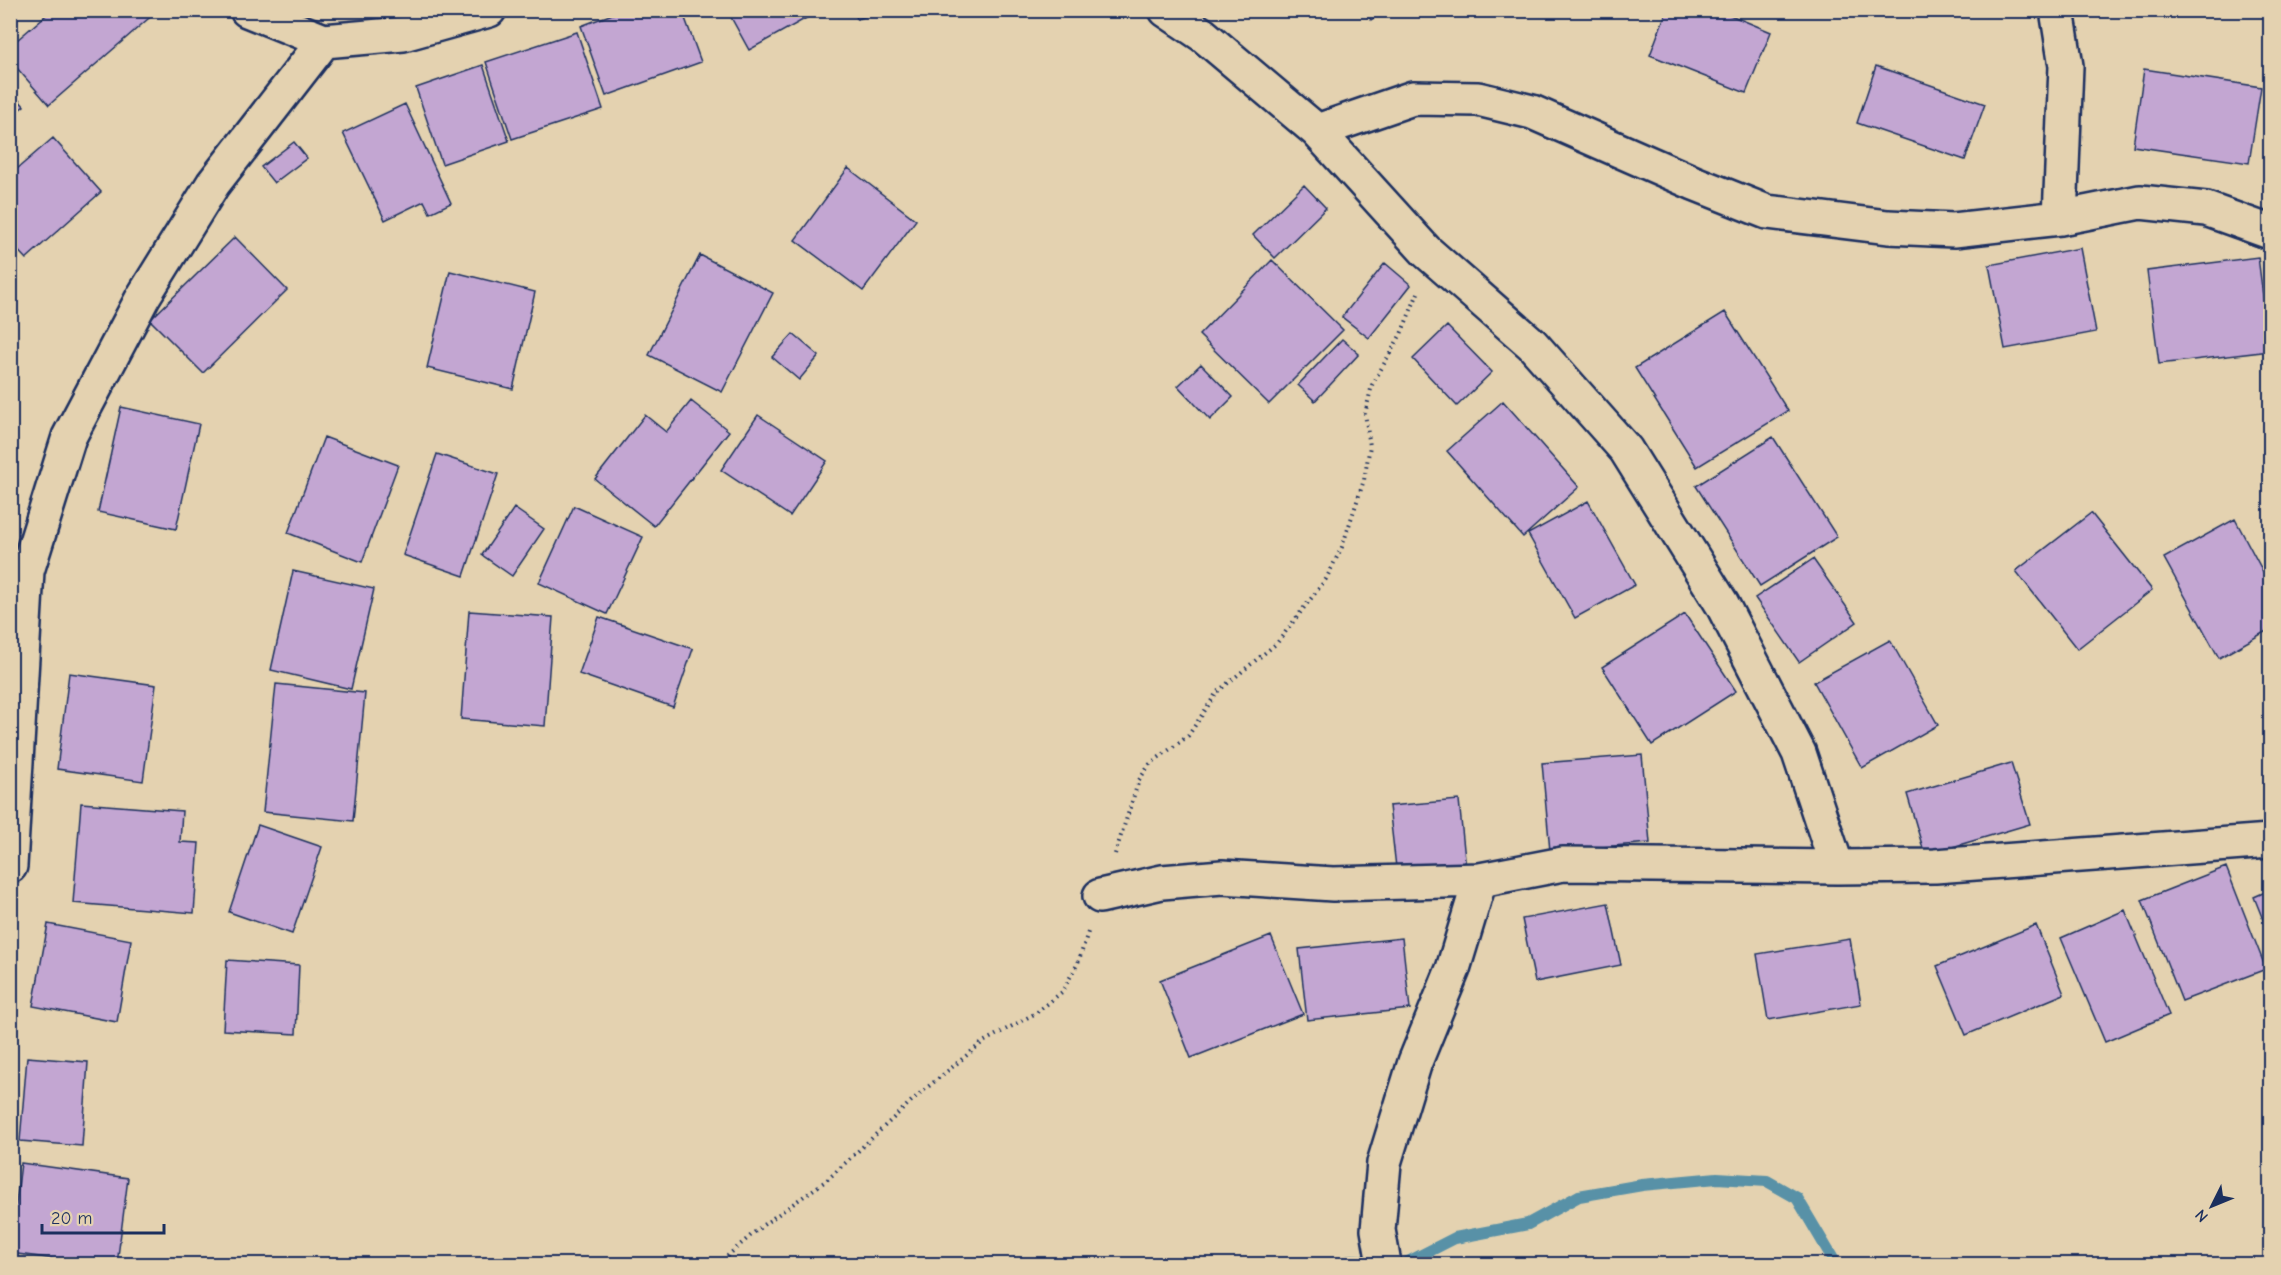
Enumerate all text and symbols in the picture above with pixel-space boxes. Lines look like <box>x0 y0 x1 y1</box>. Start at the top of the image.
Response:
north arrow <box>2182 1176 2242 1236</box>
scale bar <box>42 1197 164 1235</box>
text: N <box>2192 1206 2212 1226</box>
text: 20 m <box>51 1208 92 1229</box>

